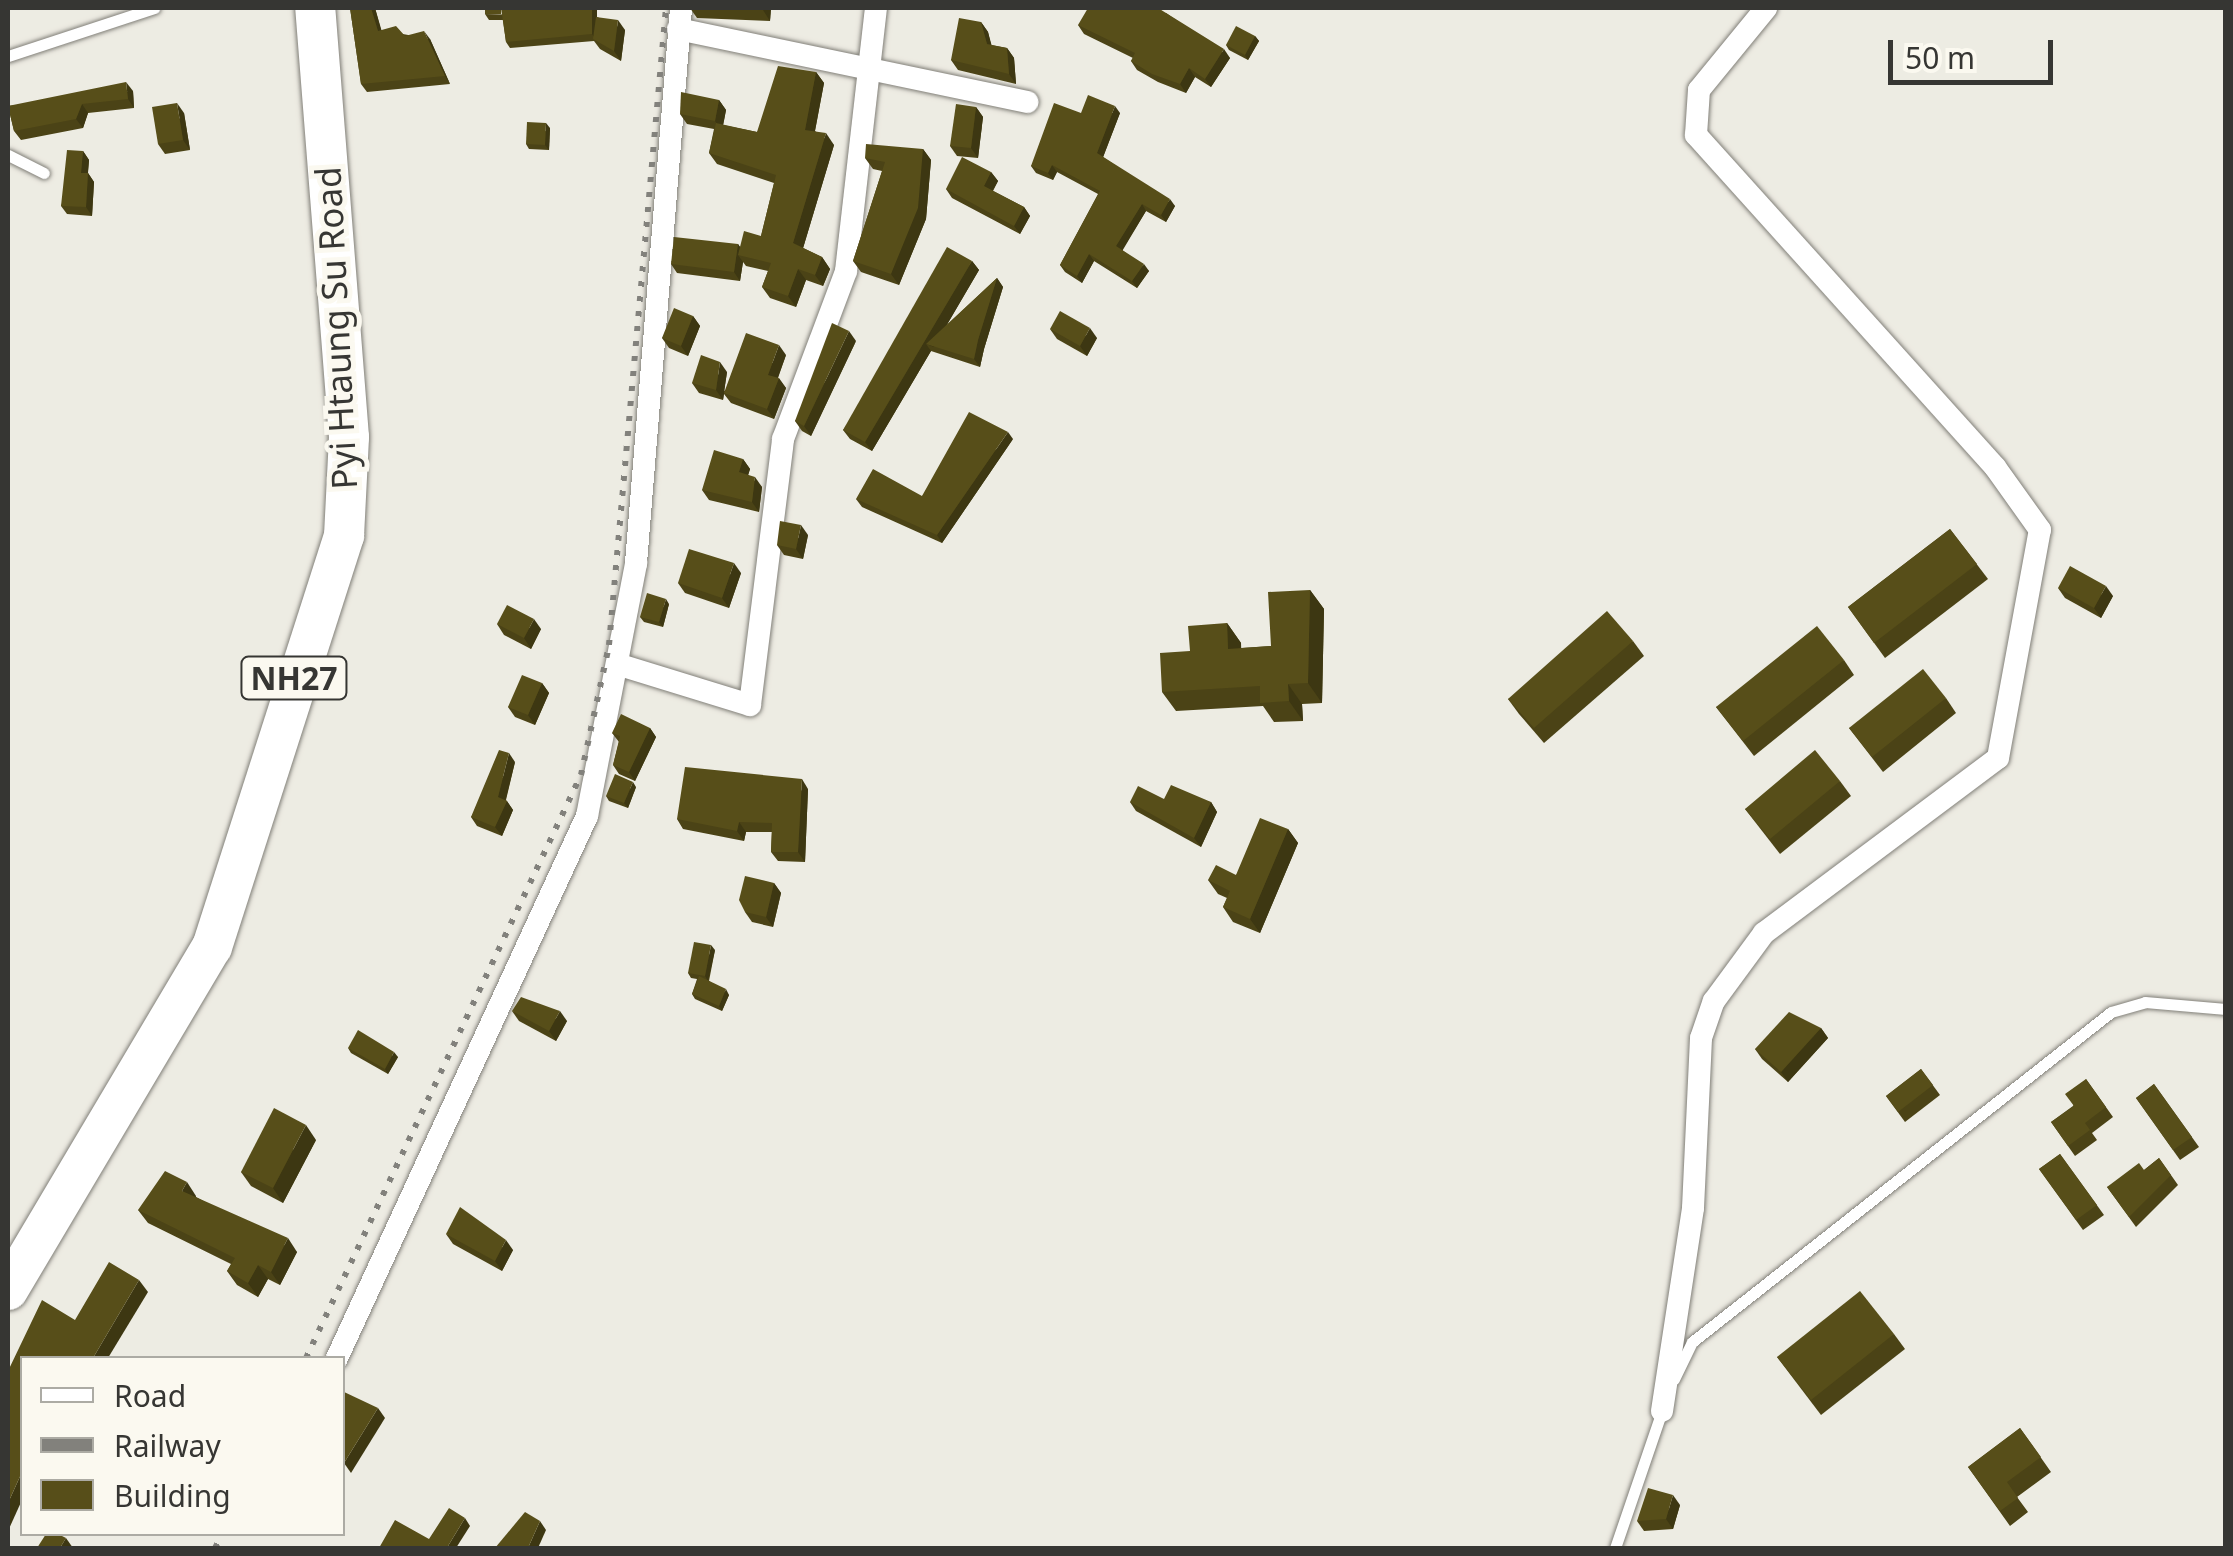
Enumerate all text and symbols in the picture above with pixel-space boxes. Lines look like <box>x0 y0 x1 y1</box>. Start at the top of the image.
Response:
scale bar <box>1893 20 2058 82</box>
text: 50 m <box>1905 37 1975 78</box>
street label: Pyi Htaung Su Road <box>307 165 365 491</box>
road number: NH27 <box>239 651 349 705</box>
legend <box>20 1356 345 1536</box>
text: Road <box>114 1375 186 1416</box>
text: Railway <box>114 1425 221 1466</box>
text: Building <box>114 1475 231 1516</box>

